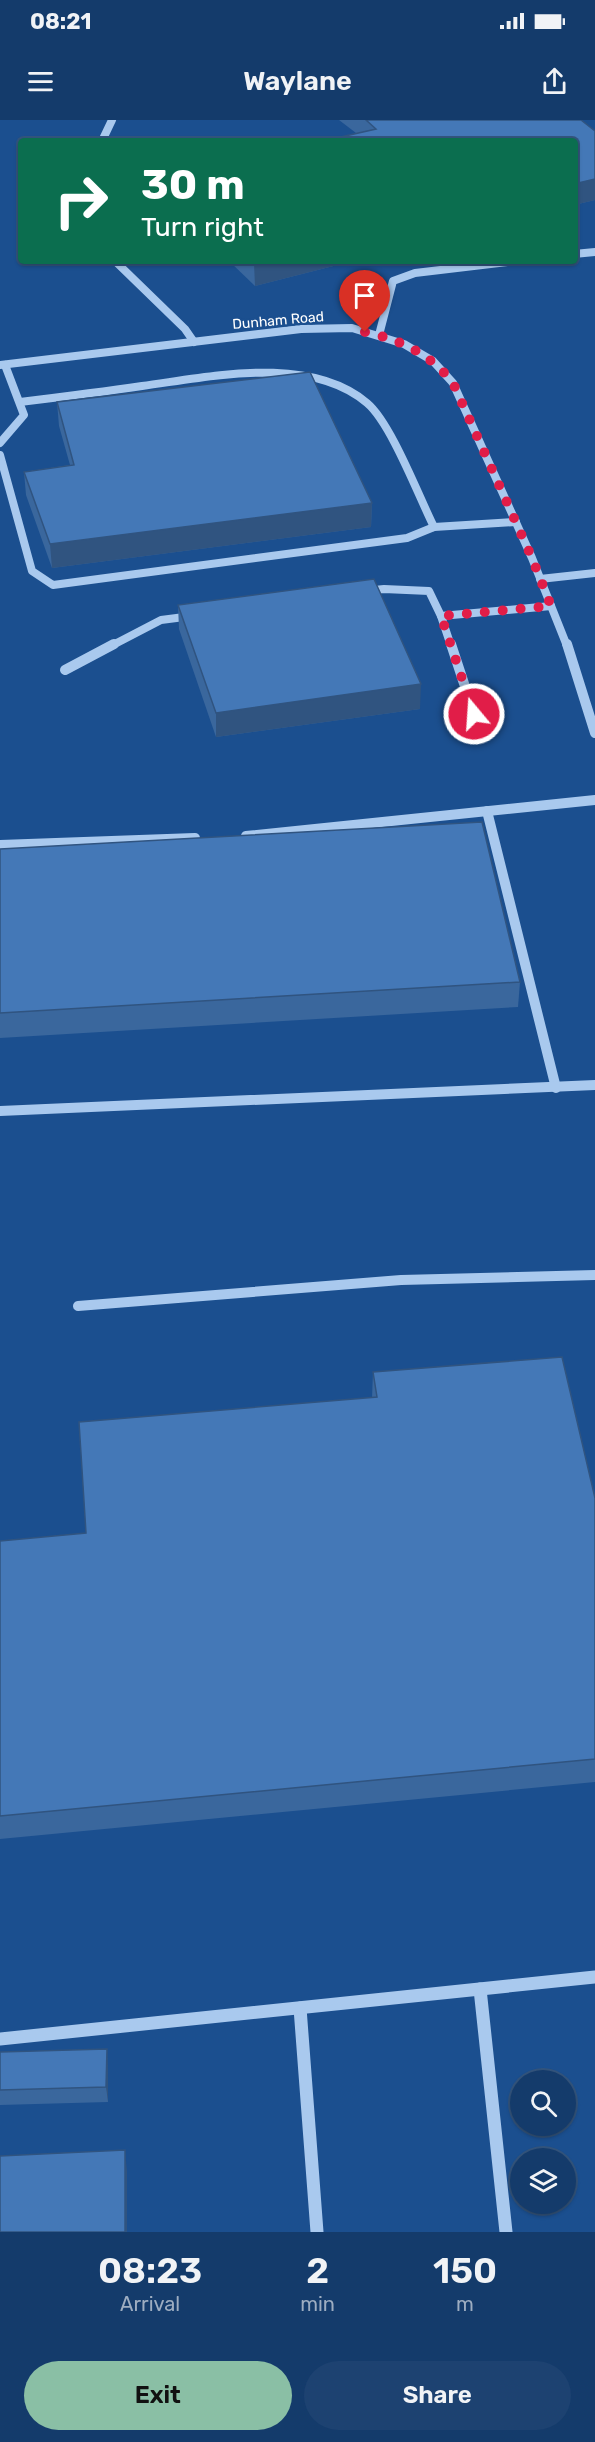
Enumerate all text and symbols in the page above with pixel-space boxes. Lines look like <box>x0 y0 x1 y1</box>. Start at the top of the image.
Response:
text: 08:21 <box>30 8 92 35</box>
icon: menu <box>24 65 57 98</box>
text: Waylane <box>243 65 352 97</box>
icon: share <box>538 65 571 98</box>
text: 30 m <box>141 160 245 210</box>
icon: right <box>42 162 120 240</box>
text: Turn right <box>141 211 264 243</box>
pin <box>339 270 390 332</box>
icon: arrive <box>348 279 381 312</box>
street label: Dunham Road <box>232 308 325 333</box>
position arrow <box>442 682 506 746</box>
map controls <box>510 2070 576 2214</box>
button: search <box>510 2070 576 2136</box>
button: layers <box>510 2148 576 2214</box>
text: 08:23 <box>98 2249 202 2292</box>
text: 2 <box>306 2249 329 2292</box>
text: 150 <box>433 2249 497 2292</box>
text: Arrival <box>120 2292 180 2316</box>
text: min <box>300 2292 335 2316</box>
text: m <box>456 2292 474 2316</box>
button: Exit <box>24 2361 292 2430</box>
button: Share <box>304 2361 571 2430</box>

